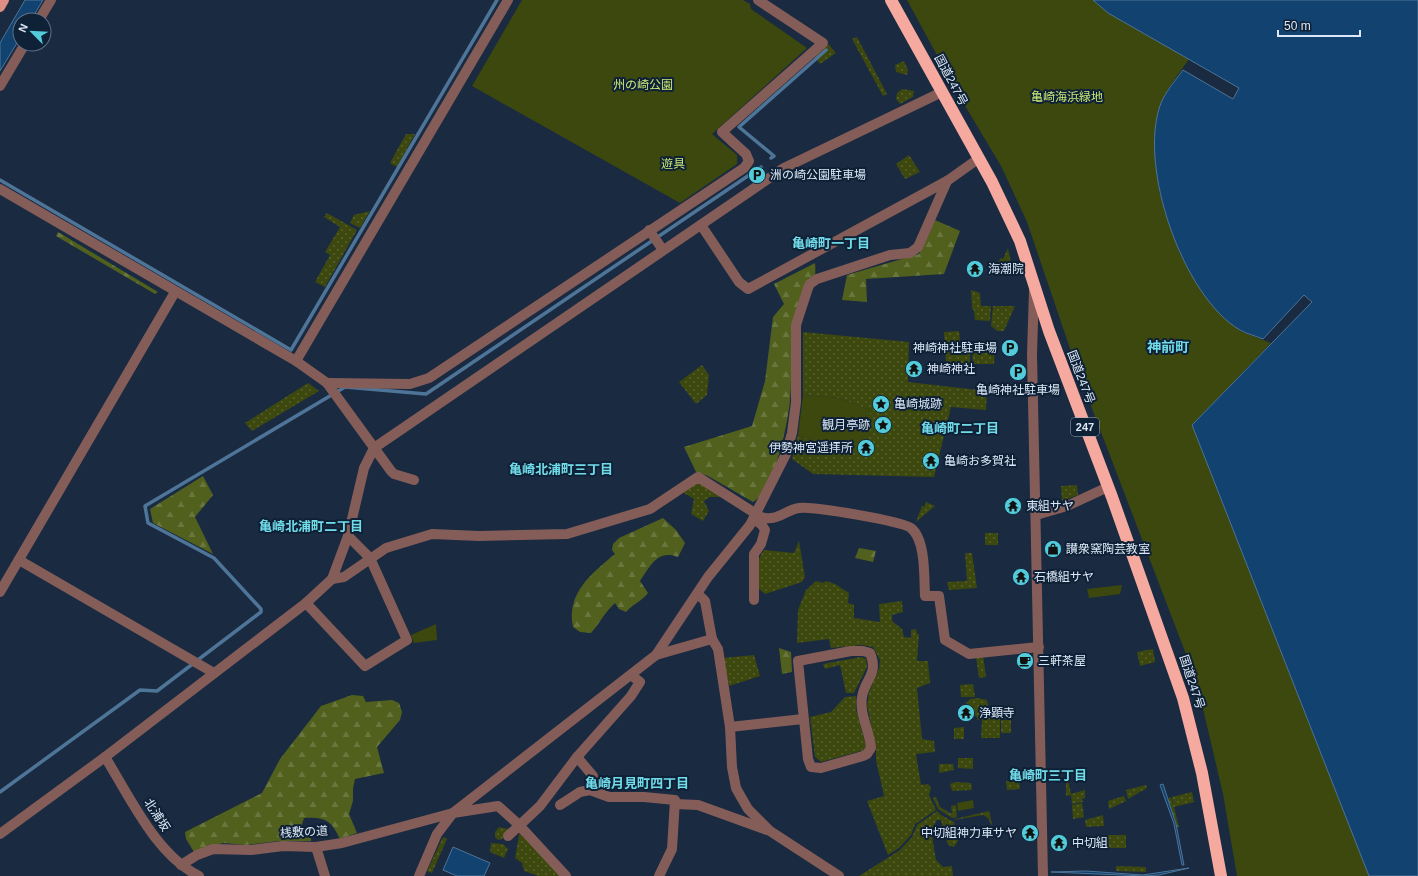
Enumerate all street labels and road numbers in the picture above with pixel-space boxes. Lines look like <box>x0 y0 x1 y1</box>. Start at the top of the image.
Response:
street label: 国道247号 <box>932 52 970 108</box>
street label: 国道247号 <box>1064 348 1098 406</box>
road number: 247 <box>1071 418 1099 436</box>
street label: 国道247号 <box>1177 653 1207 711</box>
street label: 北浦坂 <box>141 796 173 834</box>
street label: 桟敷の道 <box>280 824 328 840</box>

